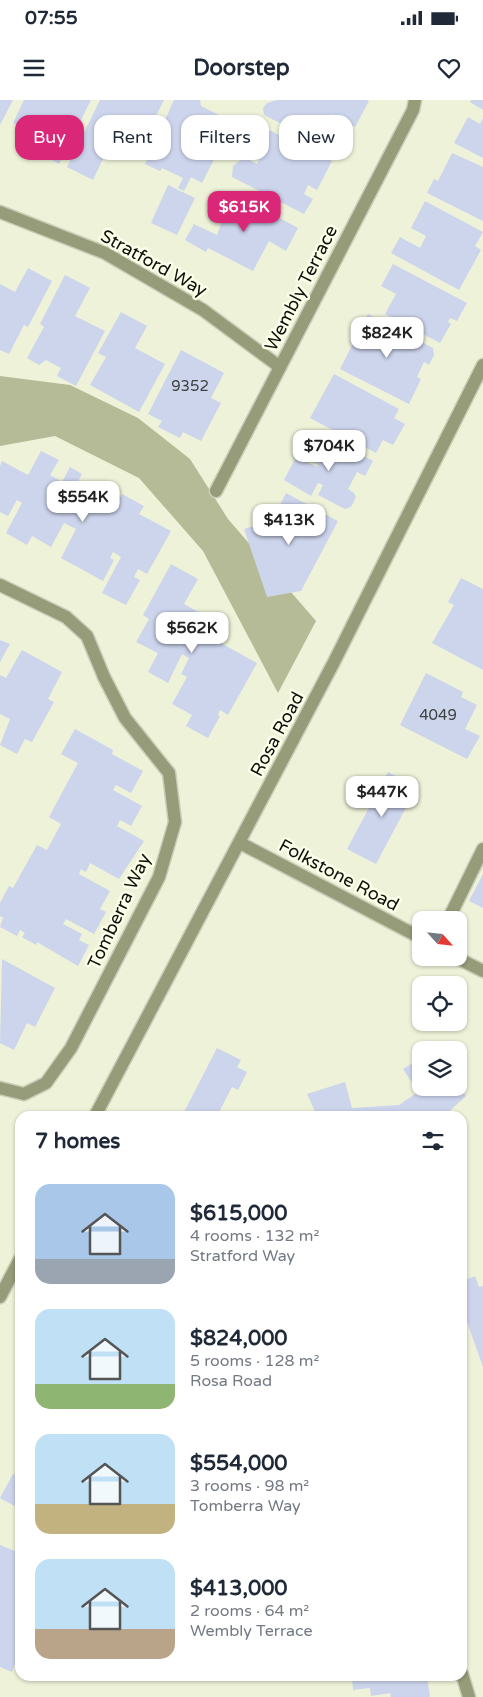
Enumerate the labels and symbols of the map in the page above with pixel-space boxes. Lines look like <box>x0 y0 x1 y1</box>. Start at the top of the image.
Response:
pin: $615K <box>209 190 279 233</box>
street label: Wembly Terrace <box>260 222 342 354</box>
street label: Stratford Way <box>97 225 211 301</box>
pin: $824K <box>352 316 422 359</box>
house number: 9352 <box>171 377 209 395</box>
pin: $704K <box>294 430 364 472</box>
pin: $554K <box>48 480 118 523</box>
pin: $413K <box>254 504 324 546</box>
pin: $562K <box>157 612 227 654</box>
street label: Rosa Road <box>246 688 308 780</box>
house number: 4049 <box>419 706 457 724</box>
pin: $447K <box>347 776 417 818</box>
street label: Folkstone Road <box>275 834 403 916</box>
street label: Tomberra Way <box>83 850 155 972</box>
north arrow <box>412 911 468 966</box>

